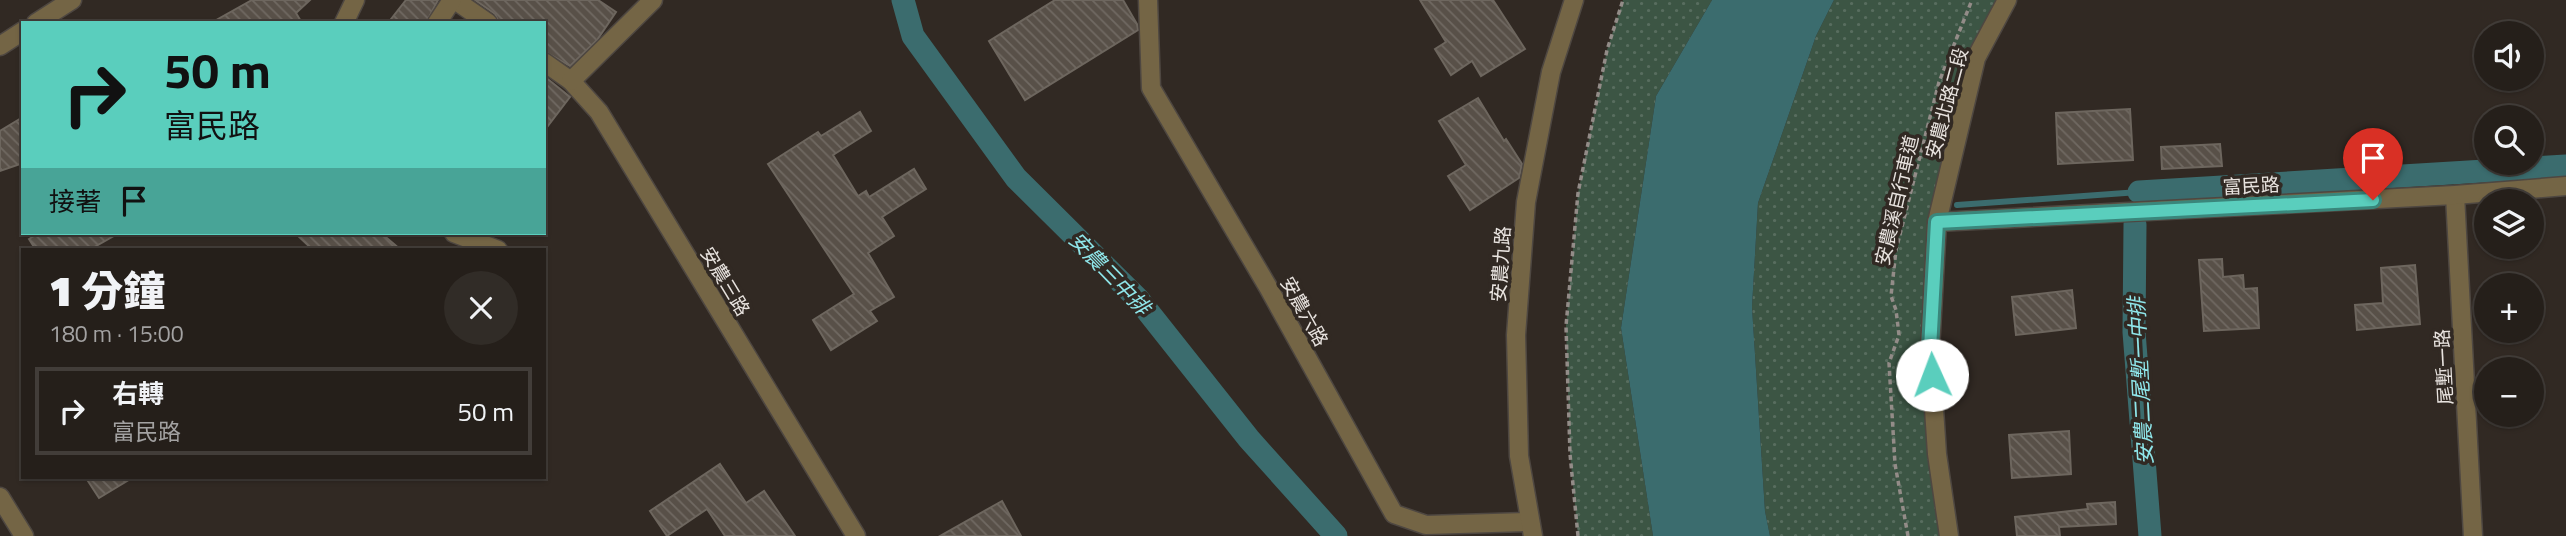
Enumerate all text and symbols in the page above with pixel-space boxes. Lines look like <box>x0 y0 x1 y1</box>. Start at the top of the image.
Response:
map controls <box>2474 21 2544 427</box>
button: sound <box>2474 21 2544 91</box>
text: 50 m <box>164 32 271 107</box>
street label: 安農北路二段 <box>1917 44 1975 162</box>
icon: right <box>49 49 140 140</box>
text: 富民路 <box>164 101 260 149</box>
button: search <box>2474 105 2544 175</box>
pin <box>2343 128 2403 200</box>
street label: 安農溪自行車道 <box>1867 132 1925 268</box>
icon: arrive <box>2354 139 2392 177</box>
street label: 富民路 <box>2222 169 2280 201</box>
text: 接著 <box>49 182 101 221</box>
icon: arrive <box>115 182 153 220</box>
button: layers <box>2474 189 2544 259</box>
water label: 安農三中排 <box>1062 224 1160 324</box>
street label: 安農九路 <box>1483 225 1517 303</box>
street label: 安農三路 <box>694 241 758 321</box>
text: 1 分鐘 <box>49 258 165 322</box>
button: close <box>444 271 518 345</box>
street label: 安農六路 <box>1274 271 1336 351</box>
button: + <box>2474 273 2544 343</box>
water label: 安農二尾塹一中排 <box>2119 293 2160 466</box>
text: 180 m · 15:00 <box>49 316 184 351</box>
street label: 尾塹一路 <box>2427 328 2459 406</box>
position arrow <box>1895 338 1969 412</box>
button: − <box>2474 357 2544 427</box>
text: 右轉 <box>112 374 164 413</box>
icon: right <box>53 392 91 430</box>
text: 50 m <box>457 392 514 431</box>
text: 富民路 <box>112 414 181 449</box>

